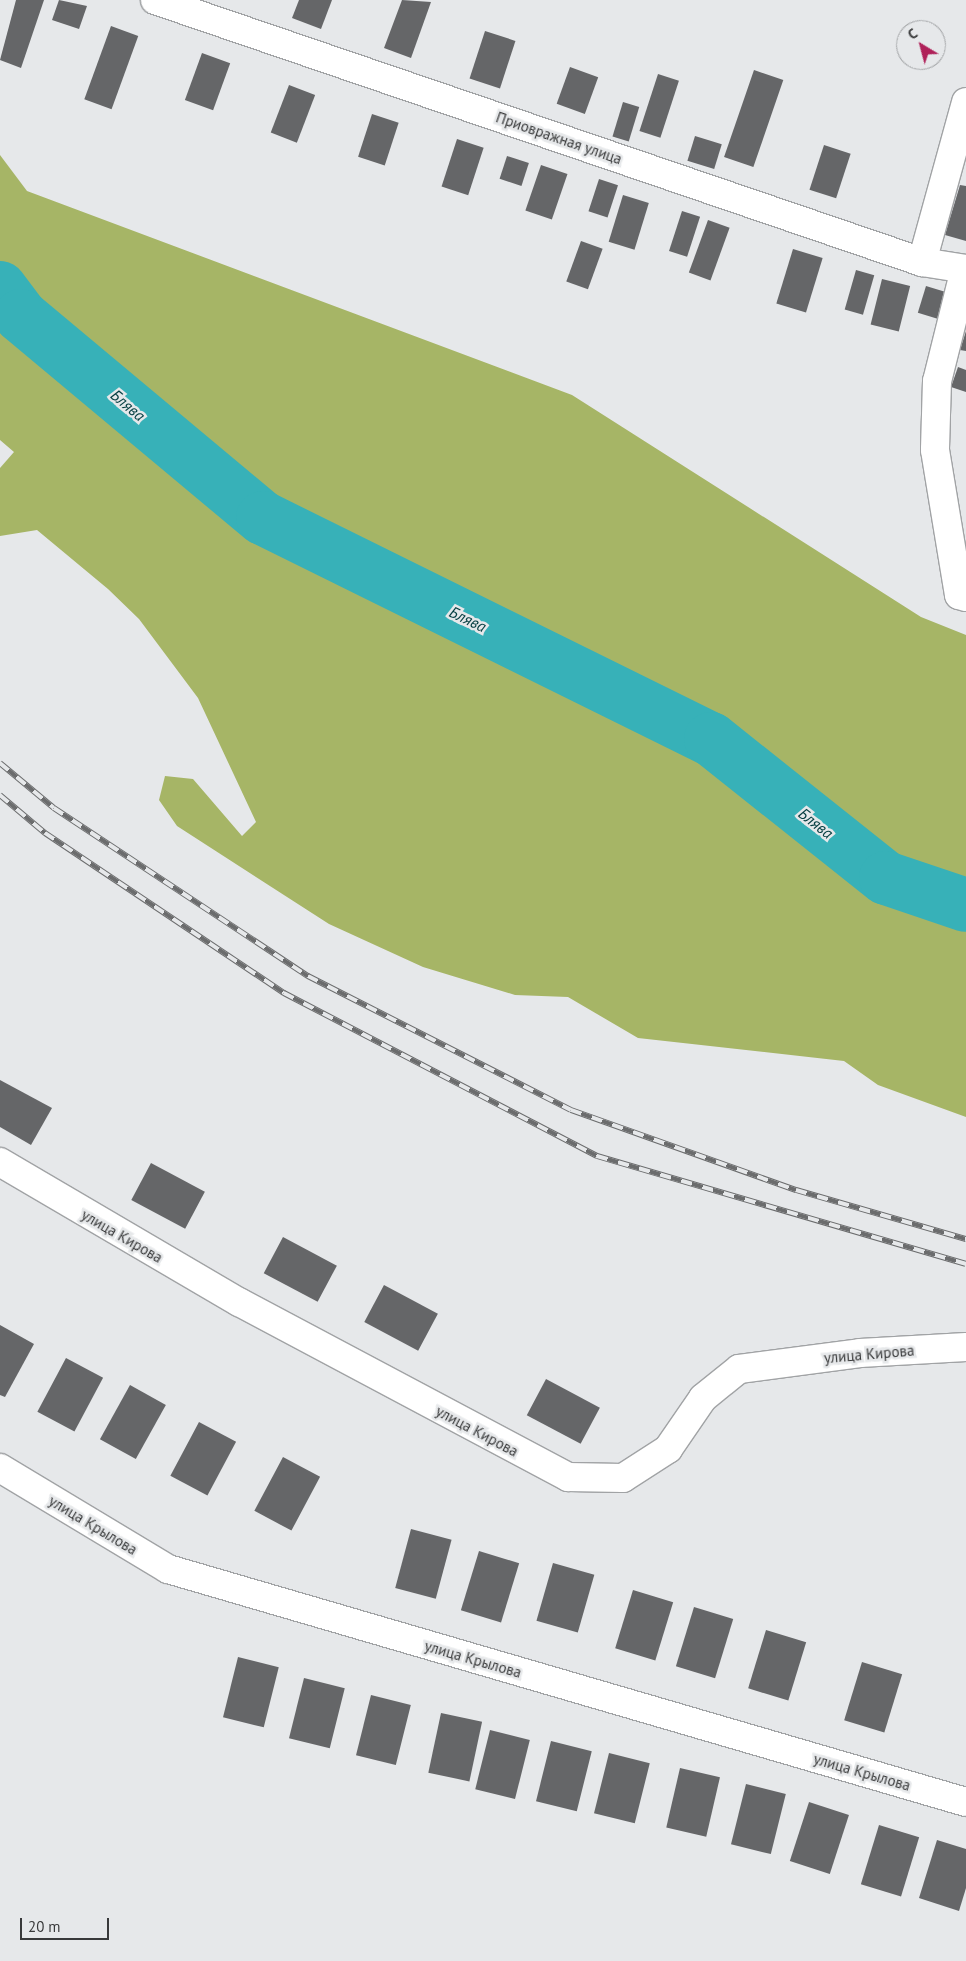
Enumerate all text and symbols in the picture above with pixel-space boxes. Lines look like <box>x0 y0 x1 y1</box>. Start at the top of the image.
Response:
north arrow <box>896 20 946 70</box>
text: С <box>904 24 921 43</box>
street label: Приовражная улица <box>494 108 624 168</box>
water label: Блява <box>107 385 149 425</box>
water label: Блява <box>446 602 490 636</box>
water label: Блява <box>795 804 837 842</box>
street label: улица Кирова <box>78 1206 166 1266</box>
street label: улица Кирова <box>823 1341 915 1367</box>
street label: улица Кирова <box>433 1402 521 1460</box>
street label: улица Крылова <box>46 1492 140 1558</box>
street label: улица Крылова <box>423 1637 523 1681</box>
street label: улица Крылова <box>812 1750 912 1794</box>
scale bar <box>22 1908 111 1940</box>
text: 20 m <box>28 1917 61 1936</box>

